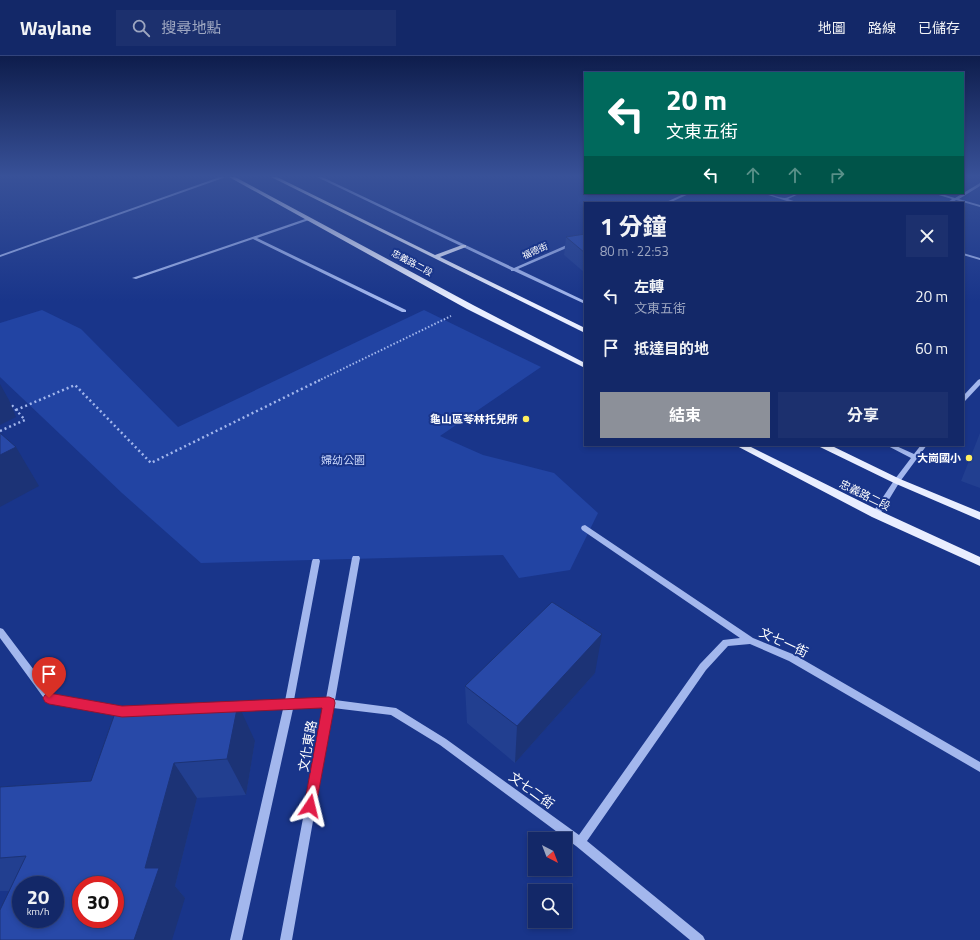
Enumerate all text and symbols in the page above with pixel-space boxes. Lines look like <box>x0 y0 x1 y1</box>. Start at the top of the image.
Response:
search box <box>116 10 396 46</box>
text: Waylane <box>20 13 92 42</box>
text: 搜尋地點 <box>162 16 222 39</box>
icon: search <box>130 17 152 39</box>
text: 地圖 <box>818 17 846 38</box>
text: 路線 <box>868 17 896 38</box>
text: 已儲存 <box>918 17 960 38</box>
text: 20 m <box>666 78 727 121</box>
icon: left <box>600 88 652 140</box>
text: 文東五街 <box>666 118 738 145</box>
icon: left <box>700 164 722 186</box>
icon: ahead <box>742 164 764 186</box>
icon: ahead <box>784 164 806 186</box>
icon: right <box>826 164 848 186</box>
text: 1 分鐘 <box>600 208 667 244</box>
button: close <box>906 215 948 257</box>
street label: 福德街 <box>520 239 550 262</box>
text: 80 m · 22:53 <box>600 241 669 261</box>
street label: 忠義路二段 <box>389 246 435 279</box>
text: 左轉 <box>634 275 664 298</box>
icon: left <box>600 285 622 307</box>
text: 20 m <box>915 285 948 308</box>
text: 文東五街 <box>634 298 686 318</box>
icon: arrive <box>600 337 622 359</box>
text: 抵達目的地 <box>634 337 709 360</box>
text: 60 m <box>915 337 948 360</box>
button: 結束 <box>600 392 770 438</box>
button: 分享 <box>778 392 948 438</box>
place label: 龜山區苓林托兒所 <box>430 411 518 427</box>
marker: 龜山區苓林托兒所 <box>521 414 531 424</box>
place label: 大崗國小 <box>917 450 961 466</box>
park label: 婦幼公園 <box>321 452 365 468</box>
marker: 大崗國小 <box>964 453 974 463</box>
street label: 忠義路二段 <box>837 476 893 514</box>
street label: 文七一街 <box>756 622 812 662</box>
pin <box>32 657 66 698</box>
icon: arrive <box>38 663 60 685</box>
street label: 文化東路 <box>293 719 321 773</box>
street label: 文七二街 <box>505 767 559 813</box>
position arrow <box>289 785 331 827</box>
north arrow <box>528 832 572 876</box>
map controls <box>528 832 572 928</box>
speed limit sign: 30 <box>72 876 124 928</box>
text: 20 <box>27 881 49 912</box>
button: search <box>528 884 572 928</box>
text: km/h <box>27 904 49 919</box>

